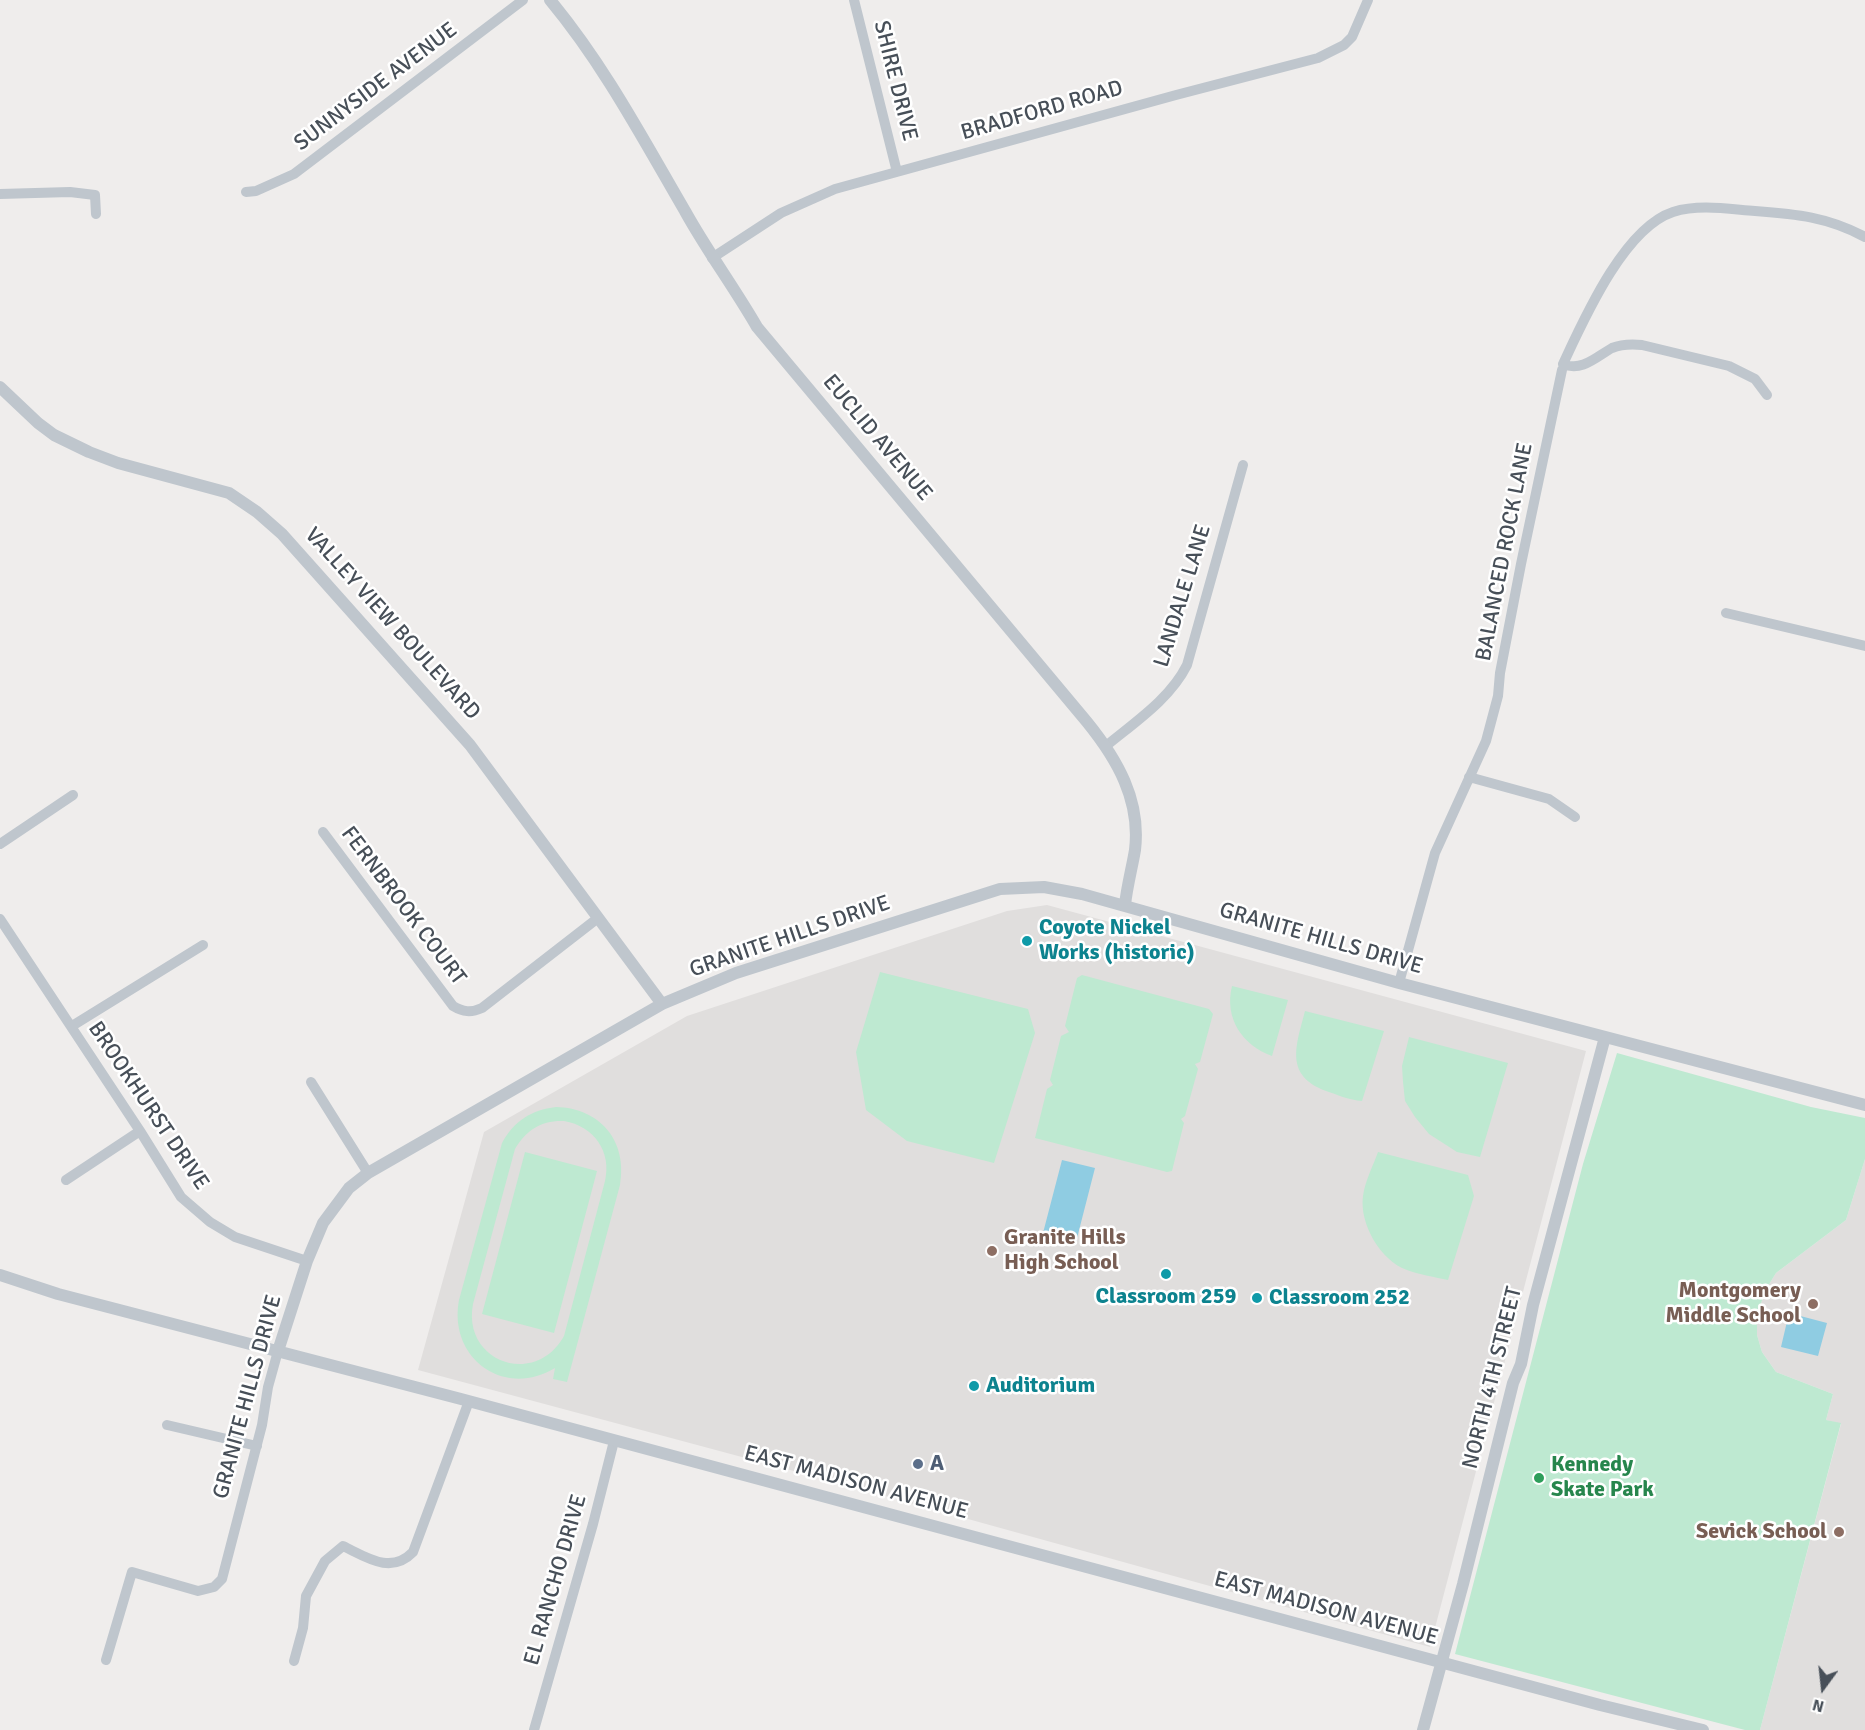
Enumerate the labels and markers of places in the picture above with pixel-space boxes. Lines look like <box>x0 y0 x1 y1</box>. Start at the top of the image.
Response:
place label: Coyote Nickel Works (historic) <box>1039 915 1195 966</box>
marker: Coyote Nickel Works (historic) <box>1020 934 1034 948</box>
place label: Granite Hills High School <box>1004 1225 1125 1276</box>
marker: Granite Hills High School <box>985 1244 999 1258</box>
marker: Classroom 259 <box>1159 1267 1173 1281</box>
place label: Montgomery Middle School <box>1665 1278 1801 1330</box>
place label: Classroom 259 <box>1096 1284 1236 1310</box>
place label: Classroom 252 <box>1269 1285 1410 1311</box>
marker: Classroom 252 <box>1250 1291 1264 1305</box>
marker: Montgomery Middle School <box>1806 1297 1820 1311</box>
place label: Auditorium <box>986 1373 1095 1399</box>
marker: Auditorium <box>967 1379 981 1393</box>
place label: A <box>930 1451 944 1477</box>
place label: Kennedy Skate Park <box>1551 1452 1654 1504</box>
marker: A <box>911 1457 925 1471</box>
marker: Kennedy Skate Park <box>1532 1471 1546 1485</box>
place label: Sevick School <box>1696 1519 1827 1545</box>
marker: Sevick School <box>1832 1525 1846 1539</box>

